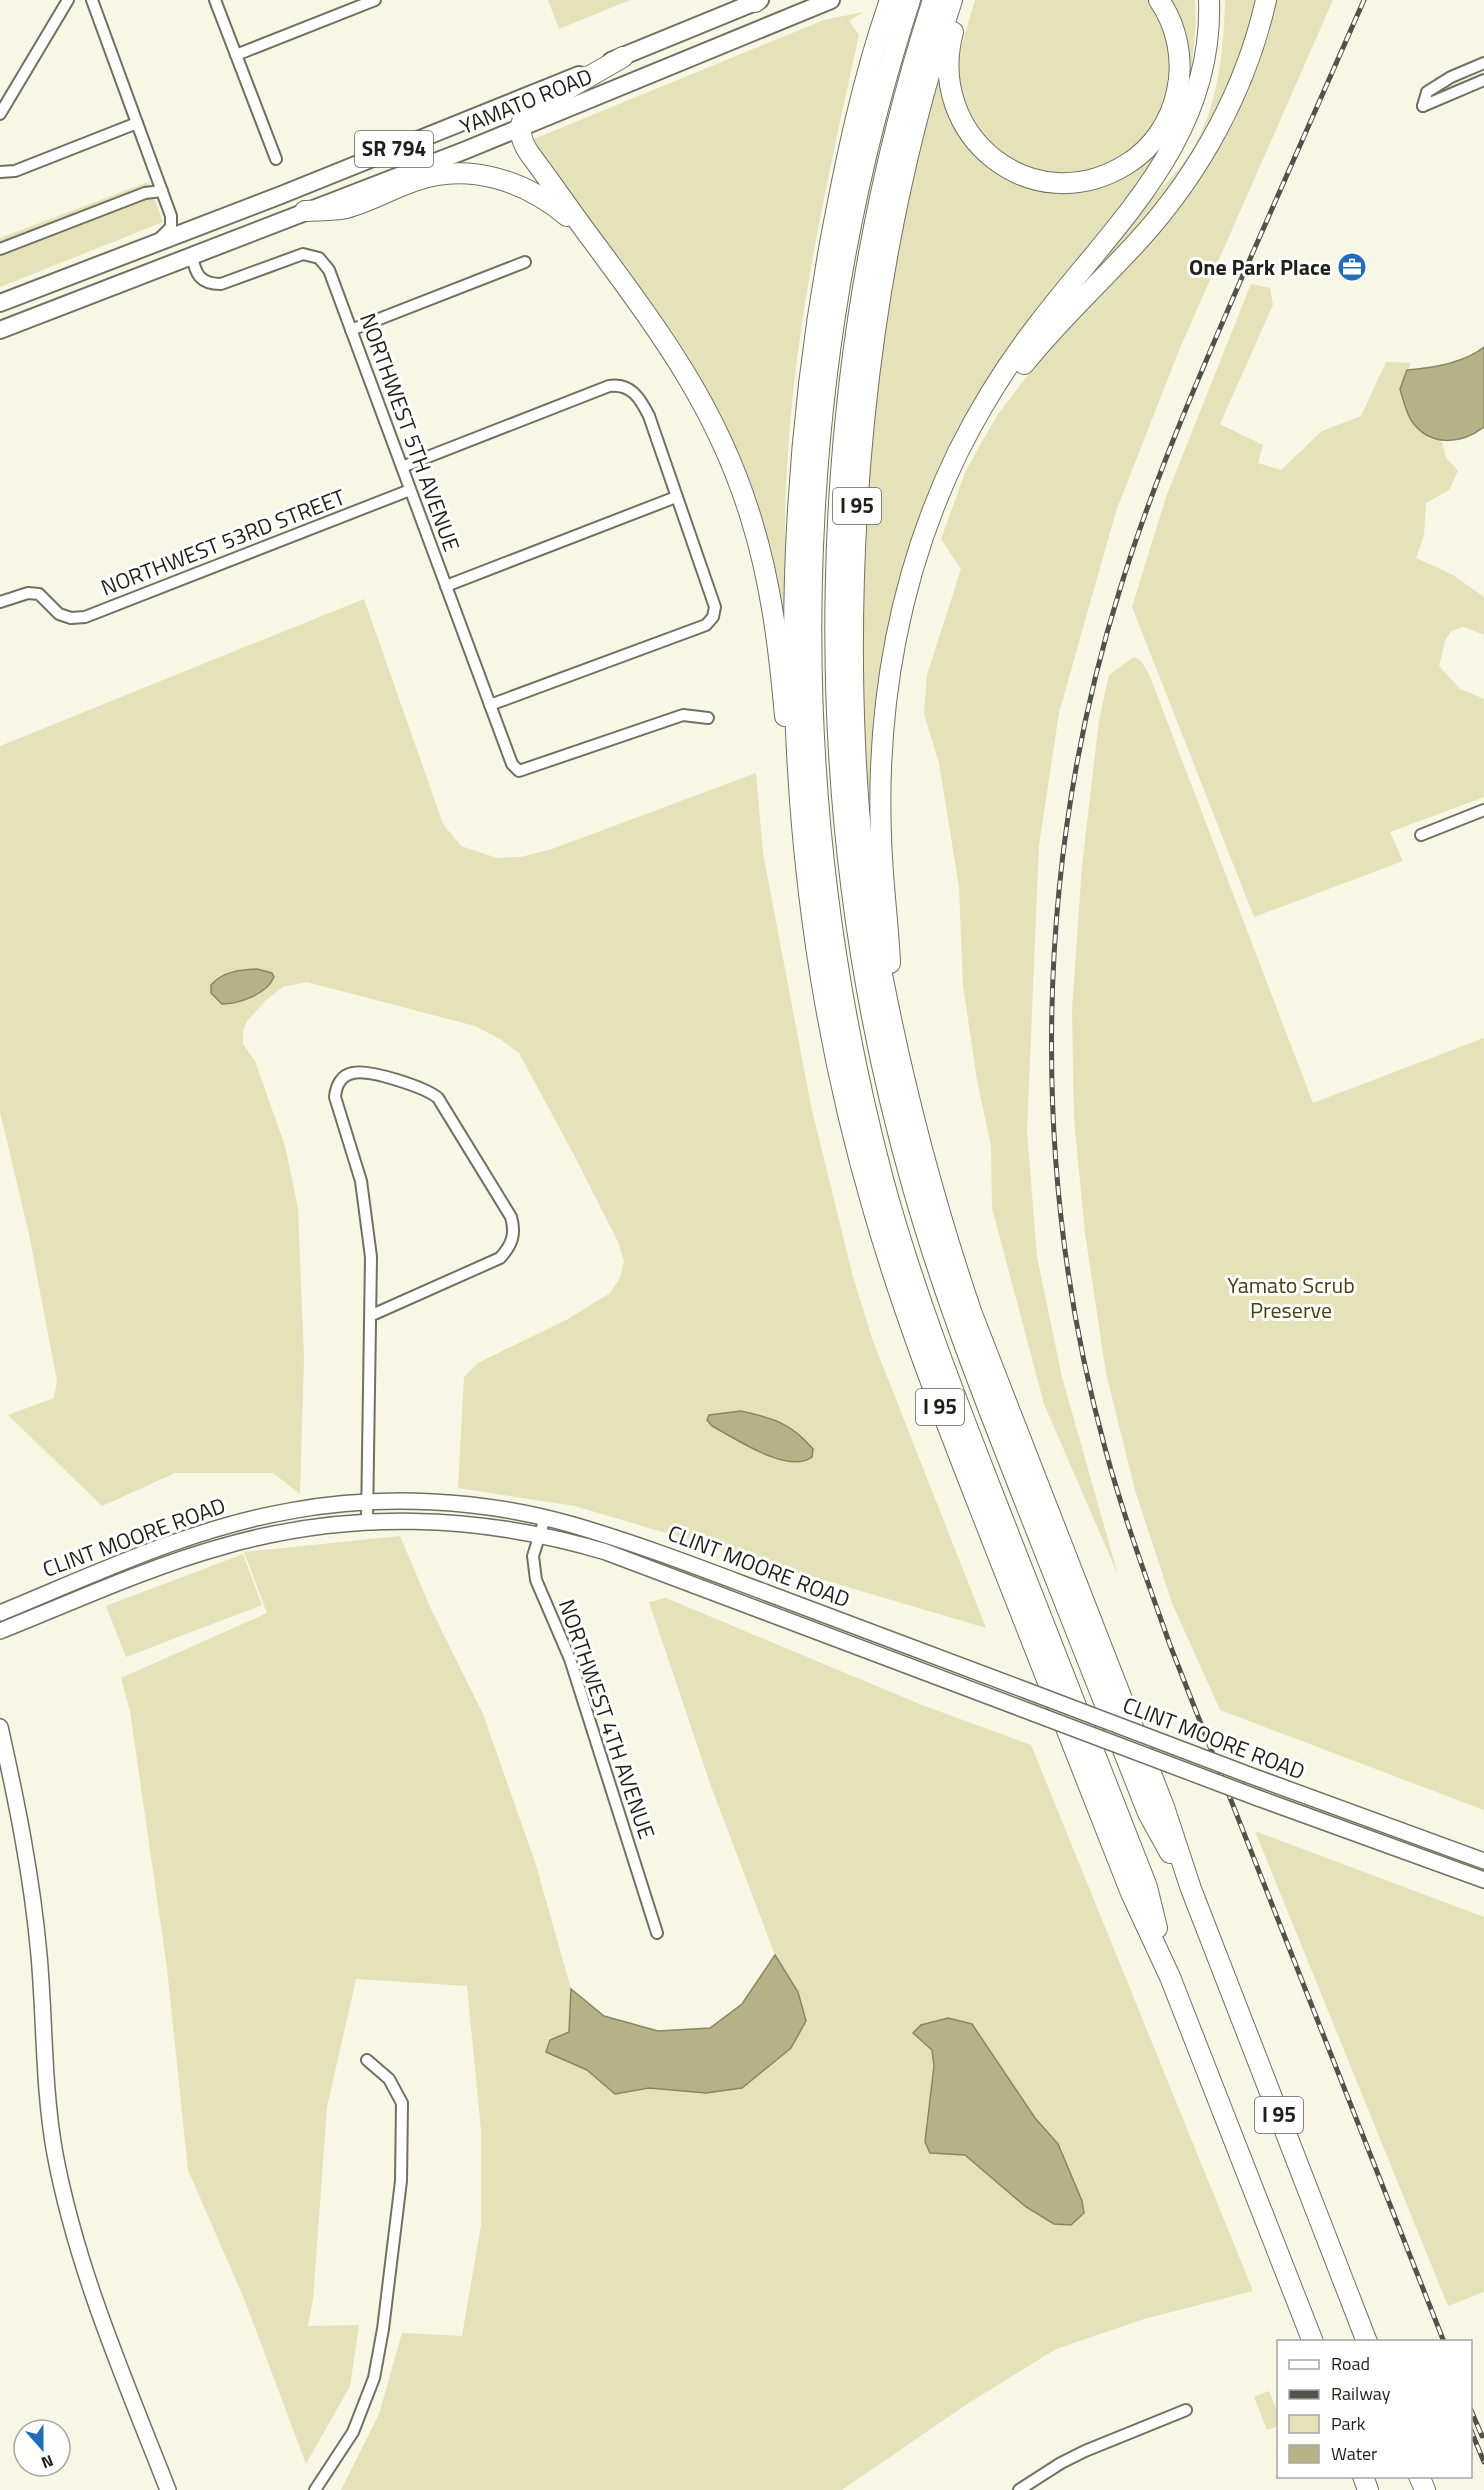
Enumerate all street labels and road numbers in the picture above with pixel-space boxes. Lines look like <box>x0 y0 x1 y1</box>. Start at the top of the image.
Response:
street label: YAMATO ROAD <box>455 59 597 143</box>
road number: SR 794 <box>355 131 433 167</box>
street label: NORTHWEST 5TH AVENUE <box>351 308 469 556</box>
street label: NORTHWEST 53RD STREET <box>96 480 351 604</box>
road number: I 95 <box>833 488 881 524</box>
road number: I 95 <box>916 1389 964 1425</box>
street label: CLINT MOORE ROAD <box>38 1488 230 1586</box>
street label: CLINT MOORE ROAD <box>663 1516 855 1616</box>
street label: NORTHWEST 4TH AVENUE <box>550 1595 664 1843</box>
street label: CLINT MOORE ROAD <box>1118 1688 1310 1788</box>
road number: I 95 <box>1255 2097 1303 2133</box>

